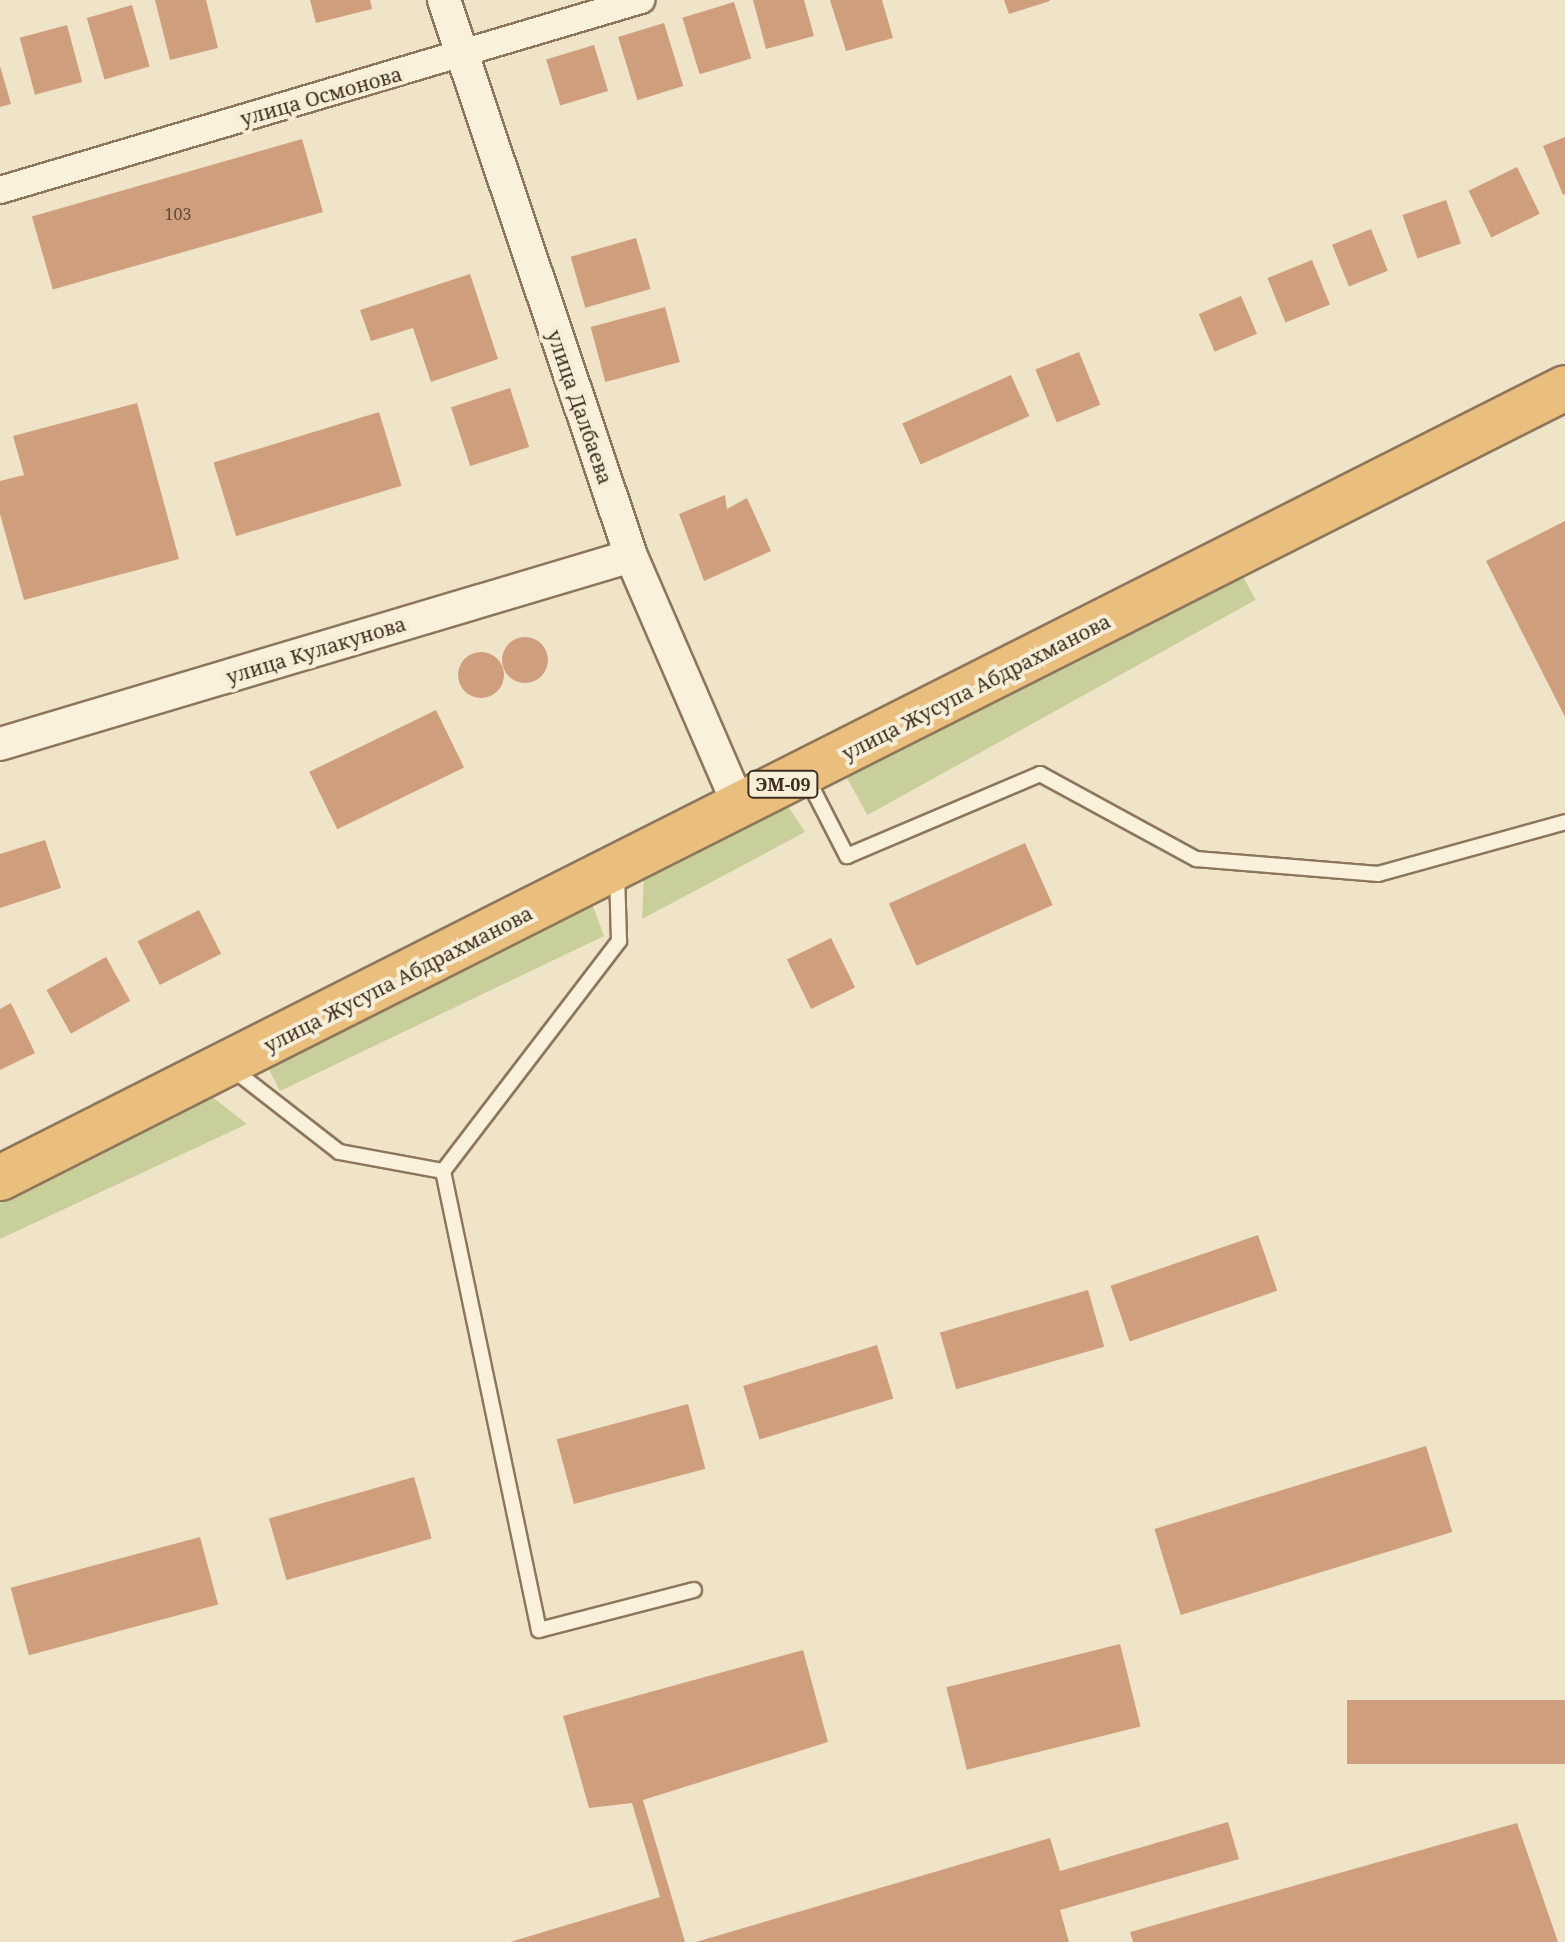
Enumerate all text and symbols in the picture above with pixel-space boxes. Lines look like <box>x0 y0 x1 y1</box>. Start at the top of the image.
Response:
street label: улица Осмонова <box>237 61 405 131</box>
house number: 103 <box>165 204 191 224</box>
street label: улица Далбаева <box>542 327 618 487</box>
street label: улица Жусупа Абдрахманова <box>838 609 1114 765</box>
street label: улица Кулакунова <box>223 611 409 689</box>
road number: ЭМ-09 <box>747 770 819 798</box>
street label: улица Жусупа Абдрахманова <box>260 901 536 1057</box>

